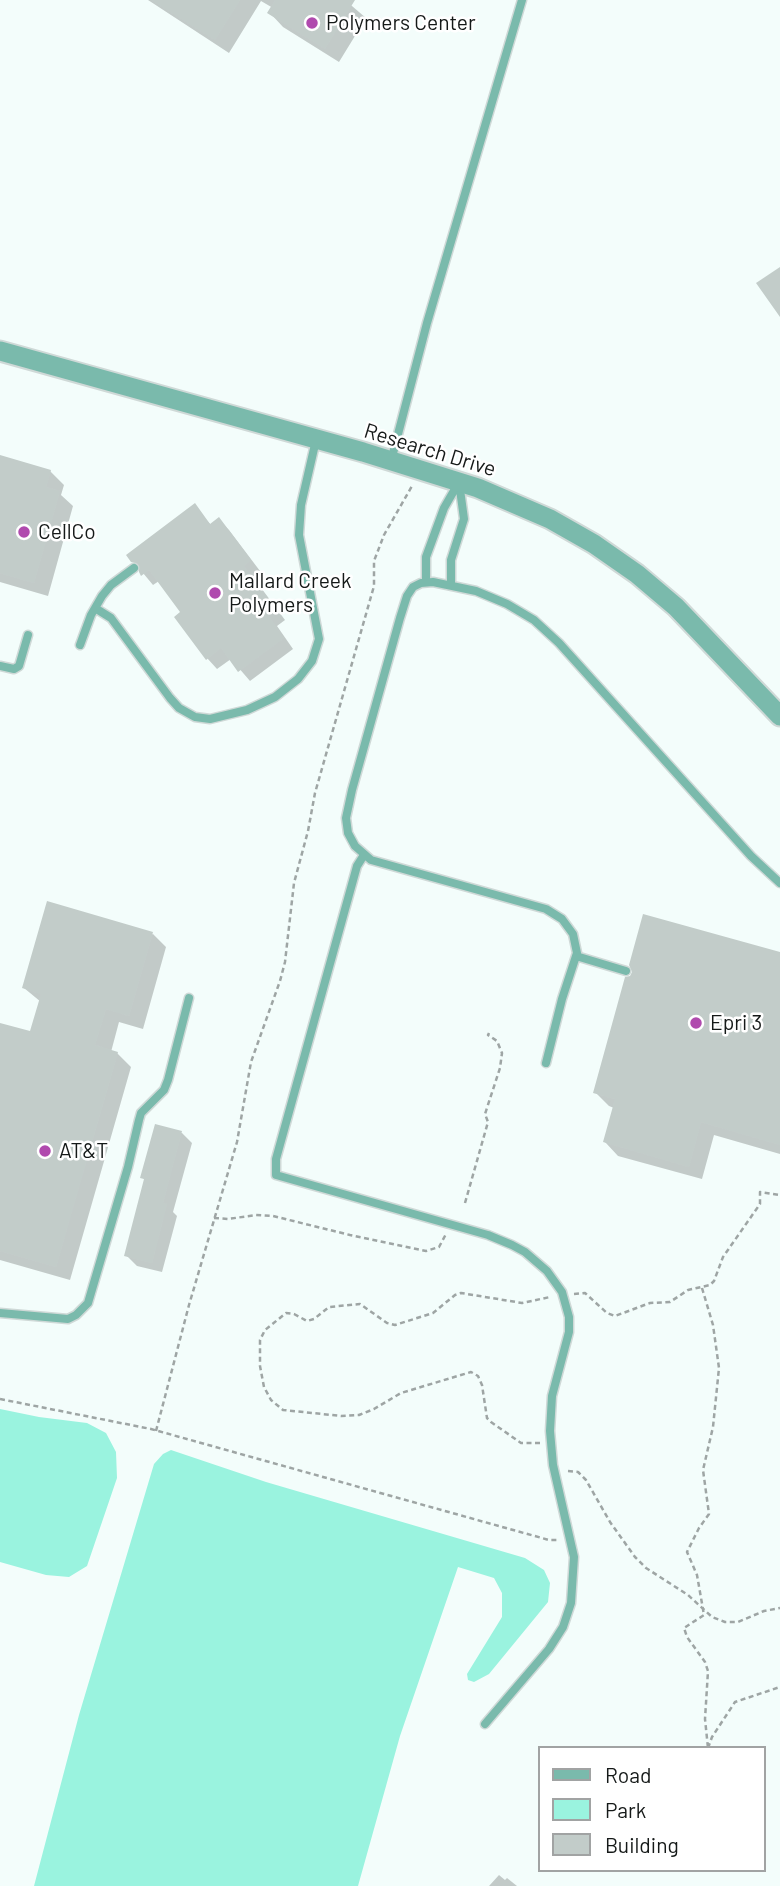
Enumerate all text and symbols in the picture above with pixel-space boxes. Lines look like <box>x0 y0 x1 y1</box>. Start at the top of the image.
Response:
place label: Polymers Center <box>326 10 476 36</box>
marker: Polymers Center <box>304 15 320 31</box>
street label: Research Drive <box>361 418 499 482</box>
place label: CellCo <box>38 519 96 545</box>
marker: CellCo <box>16 524 32 540</box>
place label: Mallard Creek Polymers <box>229 568 352 618</box>
marker: Mallard Creek Polymers <box>207 585 223 601</box>
place label: Epri 3 <box>710 1010 762 1036</box>
marker: Epri 3 <box>688 1015 704 1031</box>
place label: AT&T <box>59 1138 108 1164</box>
marker: AT&T <box>37 1143 53 1159</box>
legend <box>538 1746 766 1872</box>
text: Road <box>605 1762 651 1787</box>
text: Park <box>605 1797 646 1822</box>
text: Building <box>605 1832 679 1857</box>

